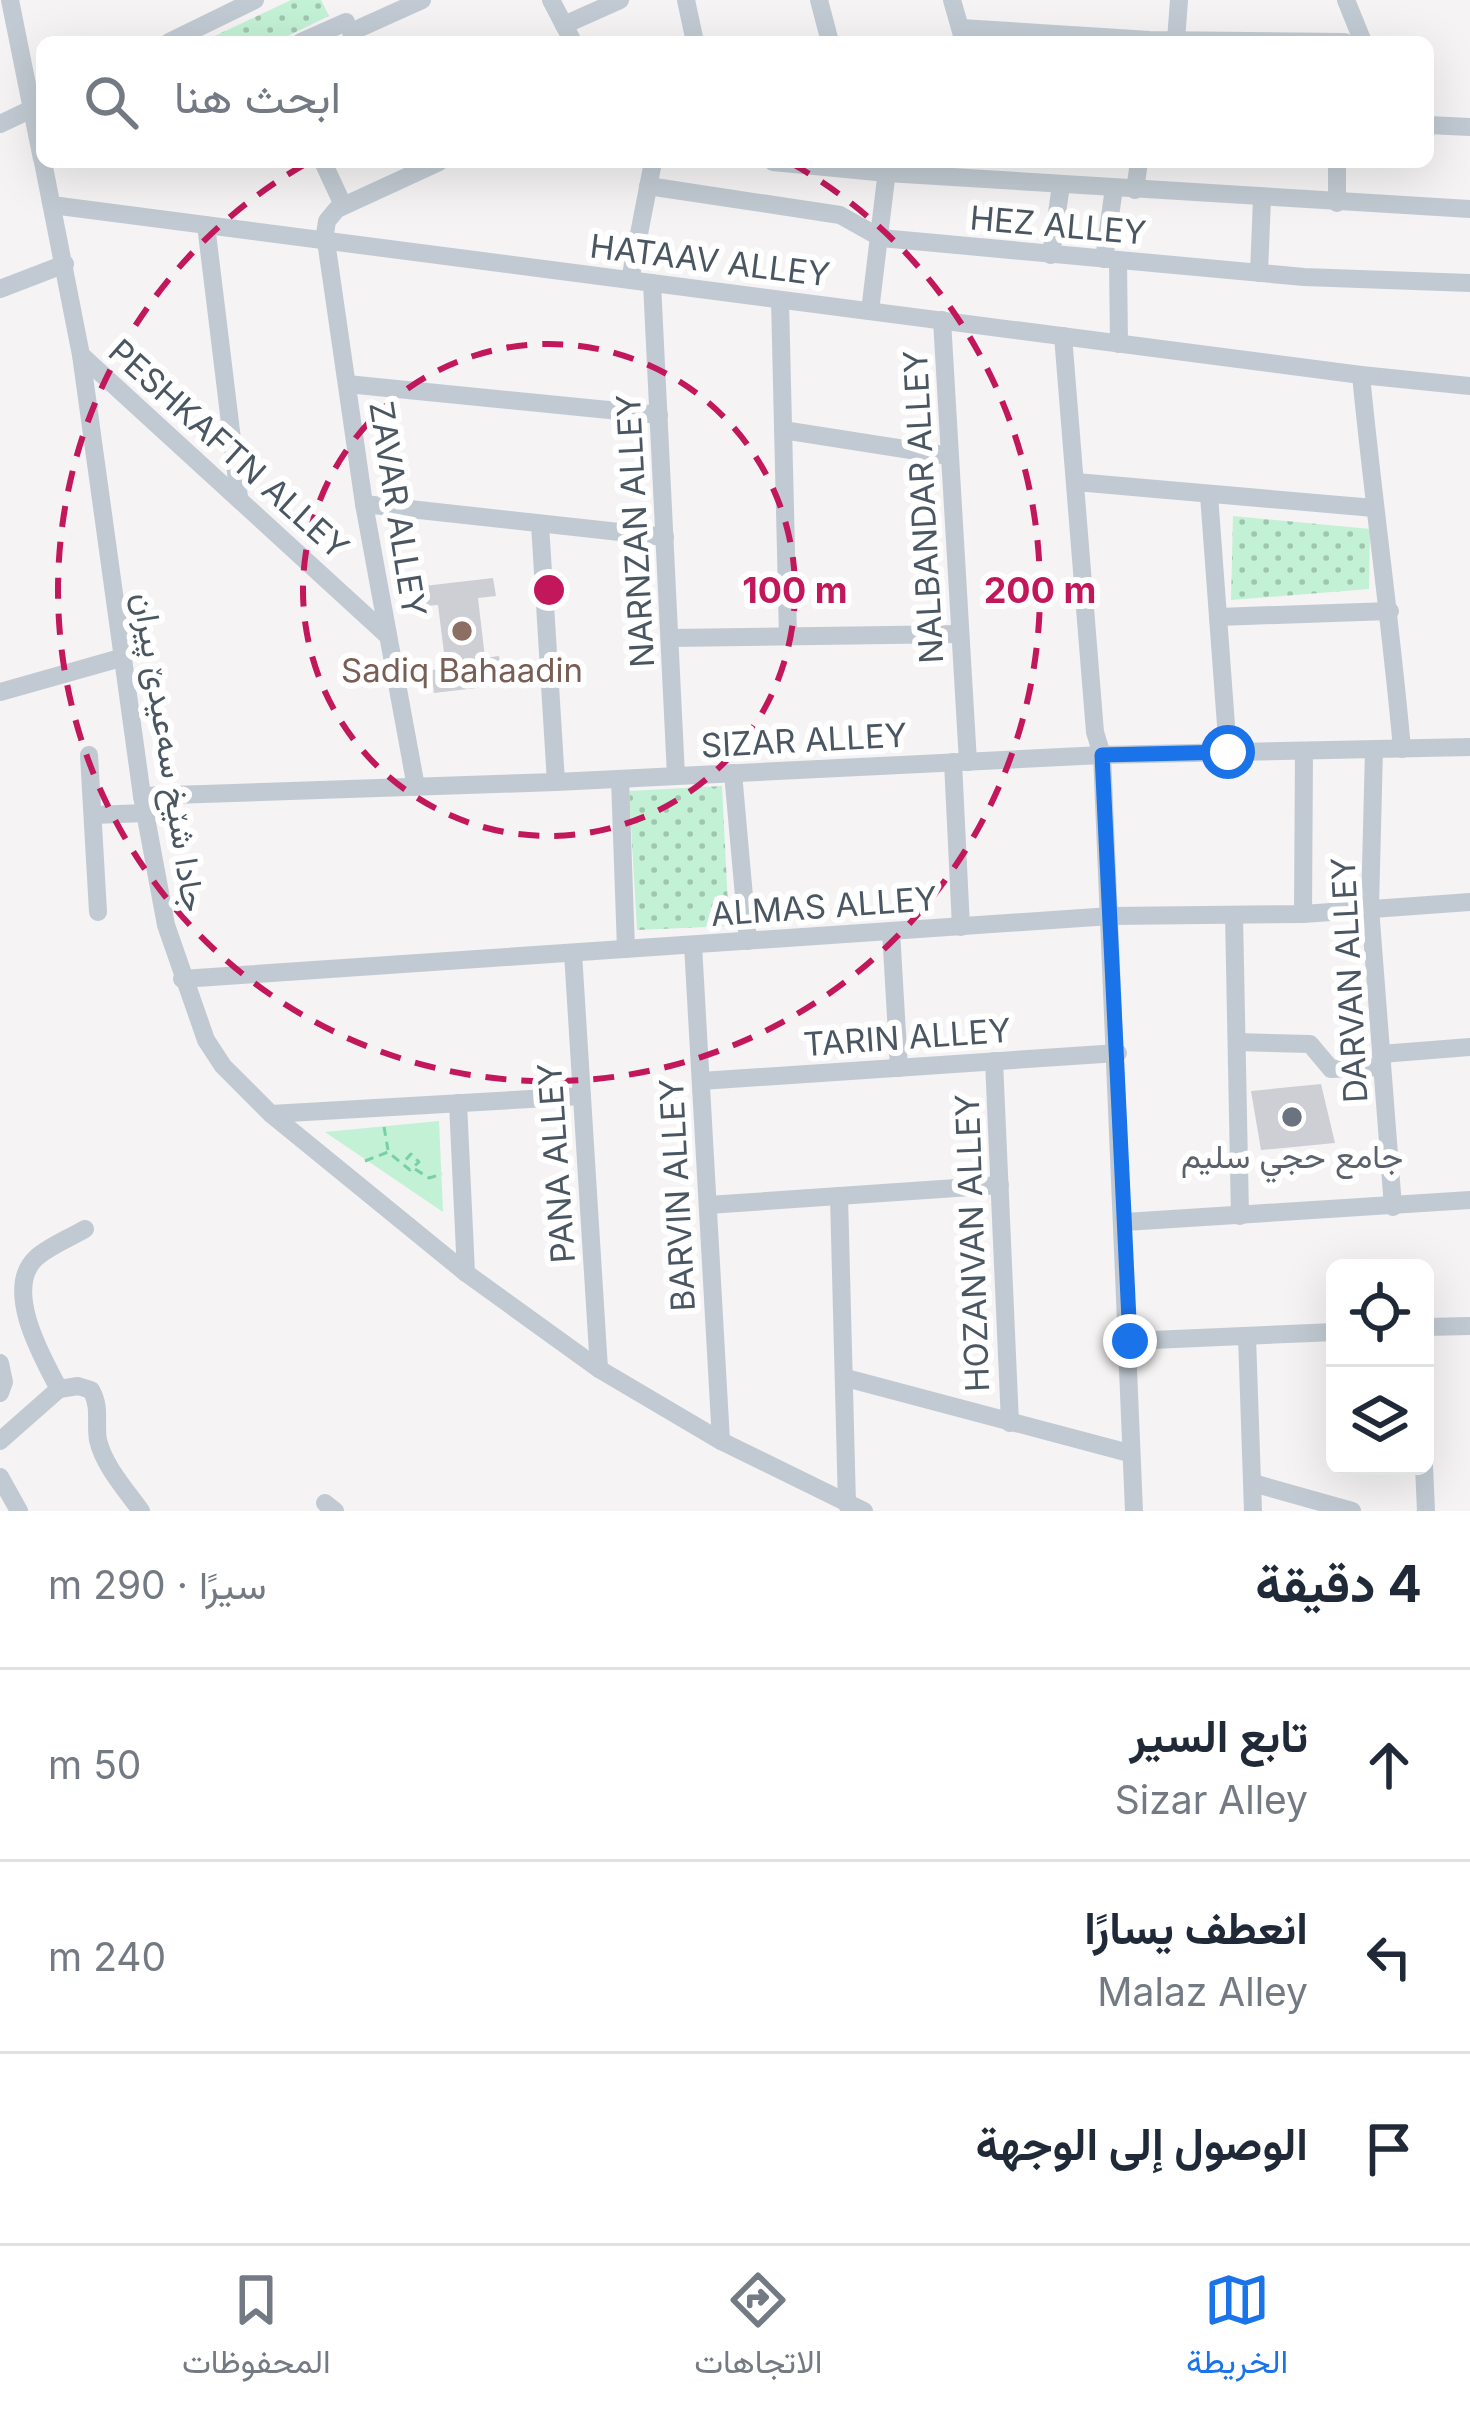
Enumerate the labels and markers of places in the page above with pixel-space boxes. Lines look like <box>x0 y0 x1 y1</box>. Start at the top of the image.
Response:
centre of rings <box>528 569 570 611</box>
marker: Sadiq Bahaadin <box>449 618 475 644</box>
place label: Sadiq Bahaadin <box>341 650 583 690</box>
marker: جامع حجي سليم <box>1279 1104 1305 1130</box>
place label: جامع حجي سليم <box>1181 1136 1403 1183</box>

